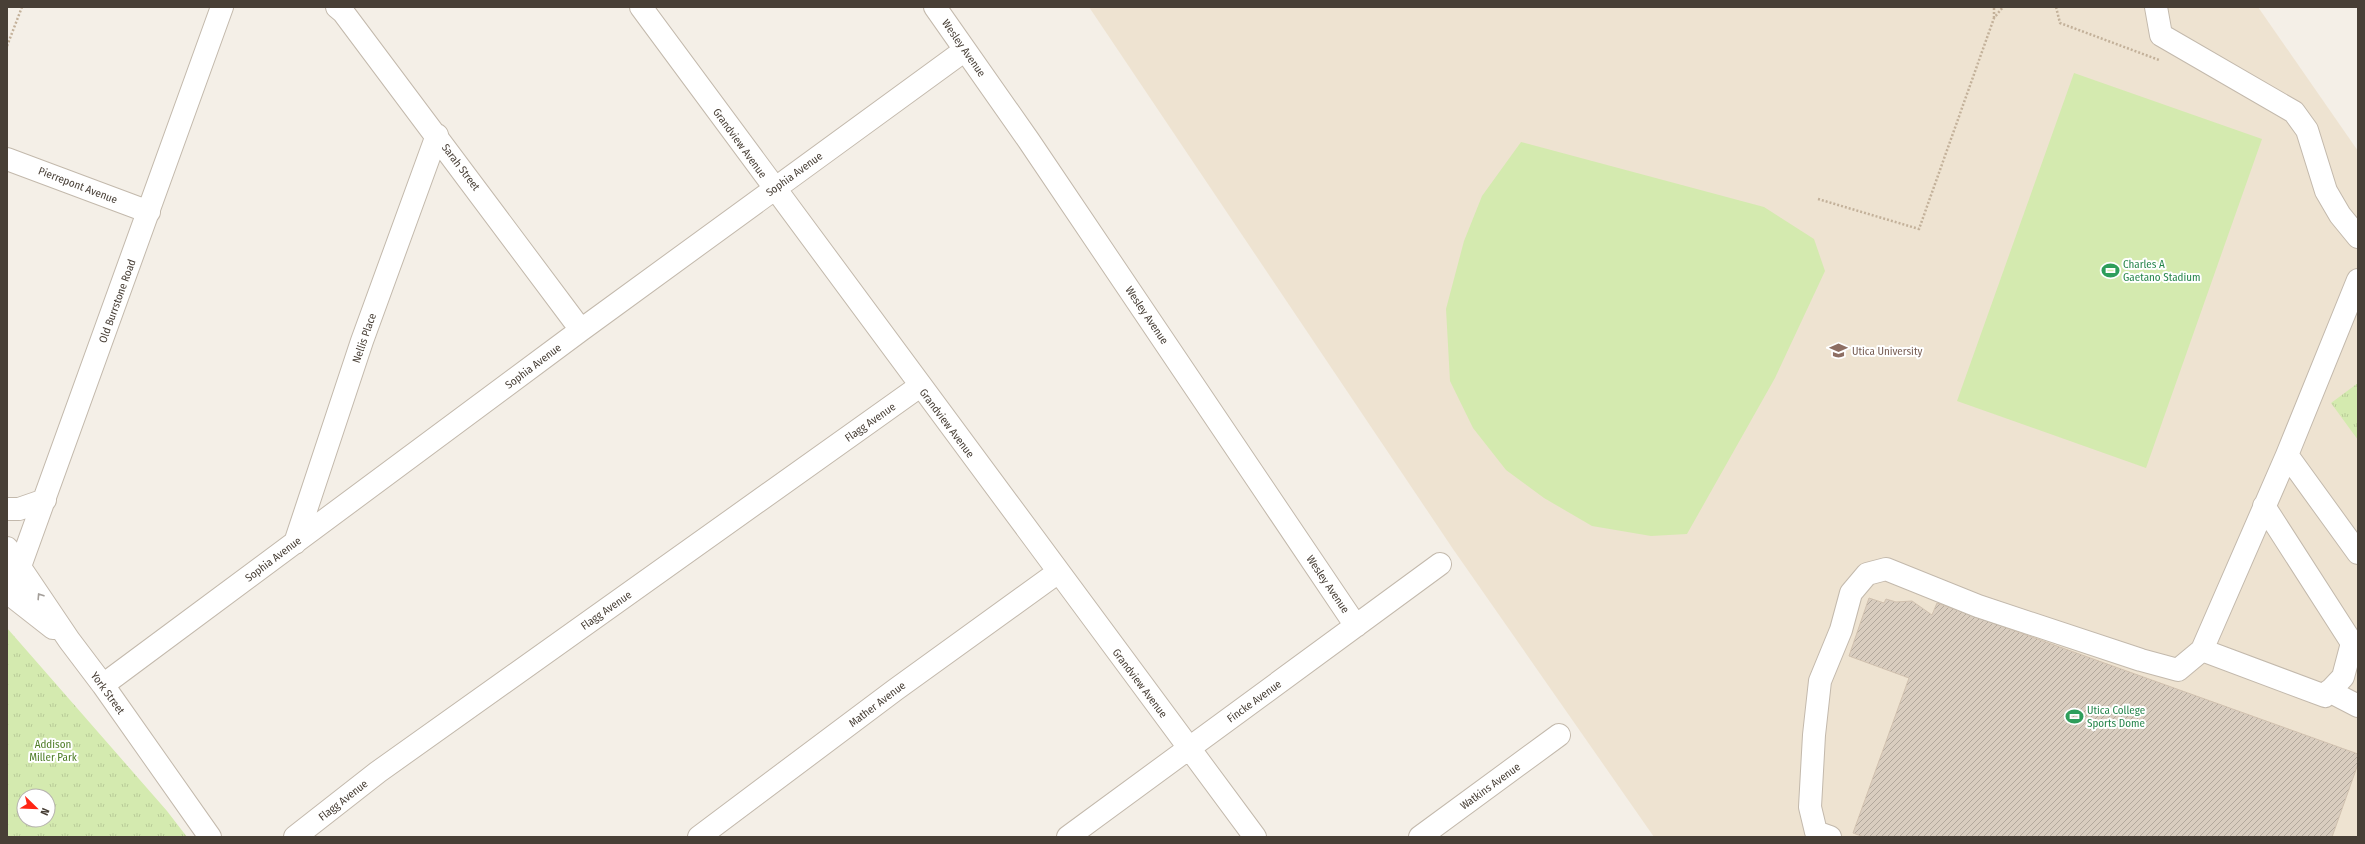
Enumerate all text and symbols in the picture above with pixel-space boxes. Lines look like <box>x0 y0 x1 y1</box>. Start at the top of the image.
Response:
street label: Wesley Avenue <box>939 17 988 79</box>
street label: Grandview Avenue <box>710 106 769 181</box>
street label: Sarah Street <box>439 141 483 194</box>
street label: Sophia Avenue <box>763 150 825 199</box>
street label: Pierrepont Avenue <box>37 164 119 206</box>
street label: Old Burrstone Road <box>96 258 139 345</box>
place label: Charles A Gaetano Stadium <box>2123 258 2200 284</box>
sports icon: Charles A Gaetano Stadium <box>2100 260 2120 280</box>
street label: Wesley Avenue <box>1122 284 1171 347</box>
street label: Nellis Place <box>350 312 379 365</box>
street label: Sophia Avenue <box>503 341 564 392</box>
school or university icon: Utica University <box>1829 341 1849 361</box>
place label: Utica University <box>1852 345 1922 358</box>
street label: Grandview Avenue <box>916 386 977 460</box>
street label: Flagg Avenue <box>842 400 898 445</box>
street label: Sophia Avenue <box>243 534 304 585</box>
street label: Wesley Avenue <box>1303 553 1352 616</box>
street label: Flagg Avenue <box>578 588 634 633</box>
one-way arrow <box>37 593 44 600</box>
street label: Grandview Avenue <box>1109 646 1170 720</box>
street label: York Street <box>88 670 128 717</box>
street label: Fincke Avenue <box>1225 677 1284 725</box>
street label: Mather Avenue <box>846 679 908 730</box>
place label: Utica College Sports Dome <box>2087 704 2145 730</box>
sports icon: Utica College Sports Dome <box>2064 706 2084 726</box>
park label: Addison Miller Park <box>29 738 78 764</box>
street label: Watkins Avenue <box>1458 760 1523 813</box>
street label: Flagg Avenue <box>316 777 370 824</box>
north arrow <box>16 788 56 828</box>
text: N <box>37 806 52 817</box>

